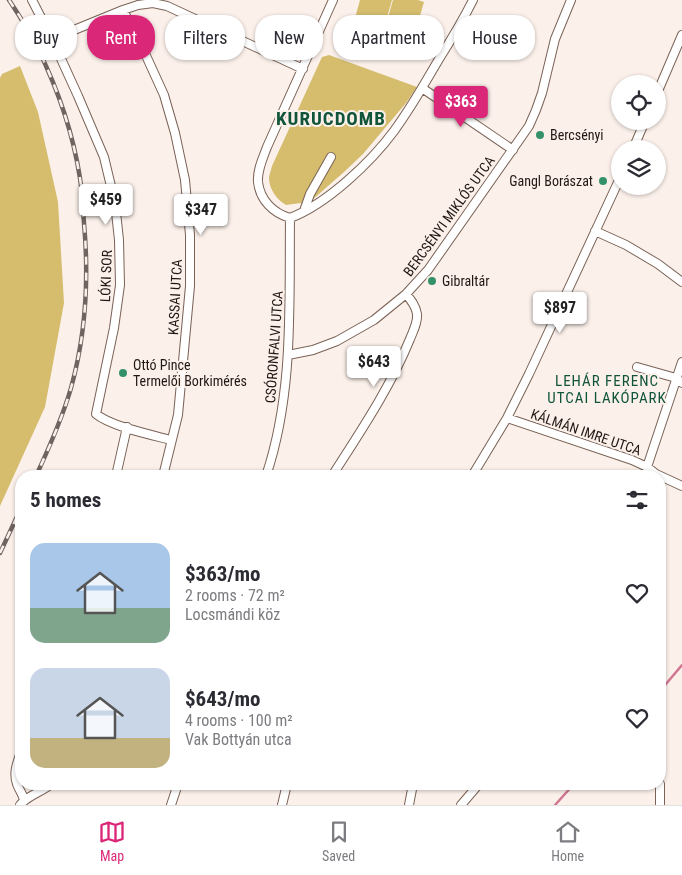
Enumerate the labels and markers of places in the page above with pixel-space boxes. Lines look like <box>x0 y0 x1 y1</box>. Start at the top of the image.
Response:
pin: $363 <box>431 86 491 128</box>
place label: Bercsényi <box>550 127 604 143</box>
marker: Bercsényi <box>534 129 546 141</box>
place label: Gangl Borászat <box>509 173 593 189</box>
marker: Gangl Borászat <box>597 175 609 187</box>
pin: $459 <box>76 184 136 226</box>
pin: $347 <box>171 194 231 236</box>
place label: Gibraltár <box>442 273 489 289</box>
marker: Gibraltár <box>426 275 438 287</box>
pin: $897 <box>530 292 590 334</box>
pin: $643 <box>344 346 404 388</box>
place label: Ottó Pince Termelői Borkimérés <box>133 357 247 389</box>
marker: Ottó Pince Termelői Borkimérés <box>117 367 129 379</box>

